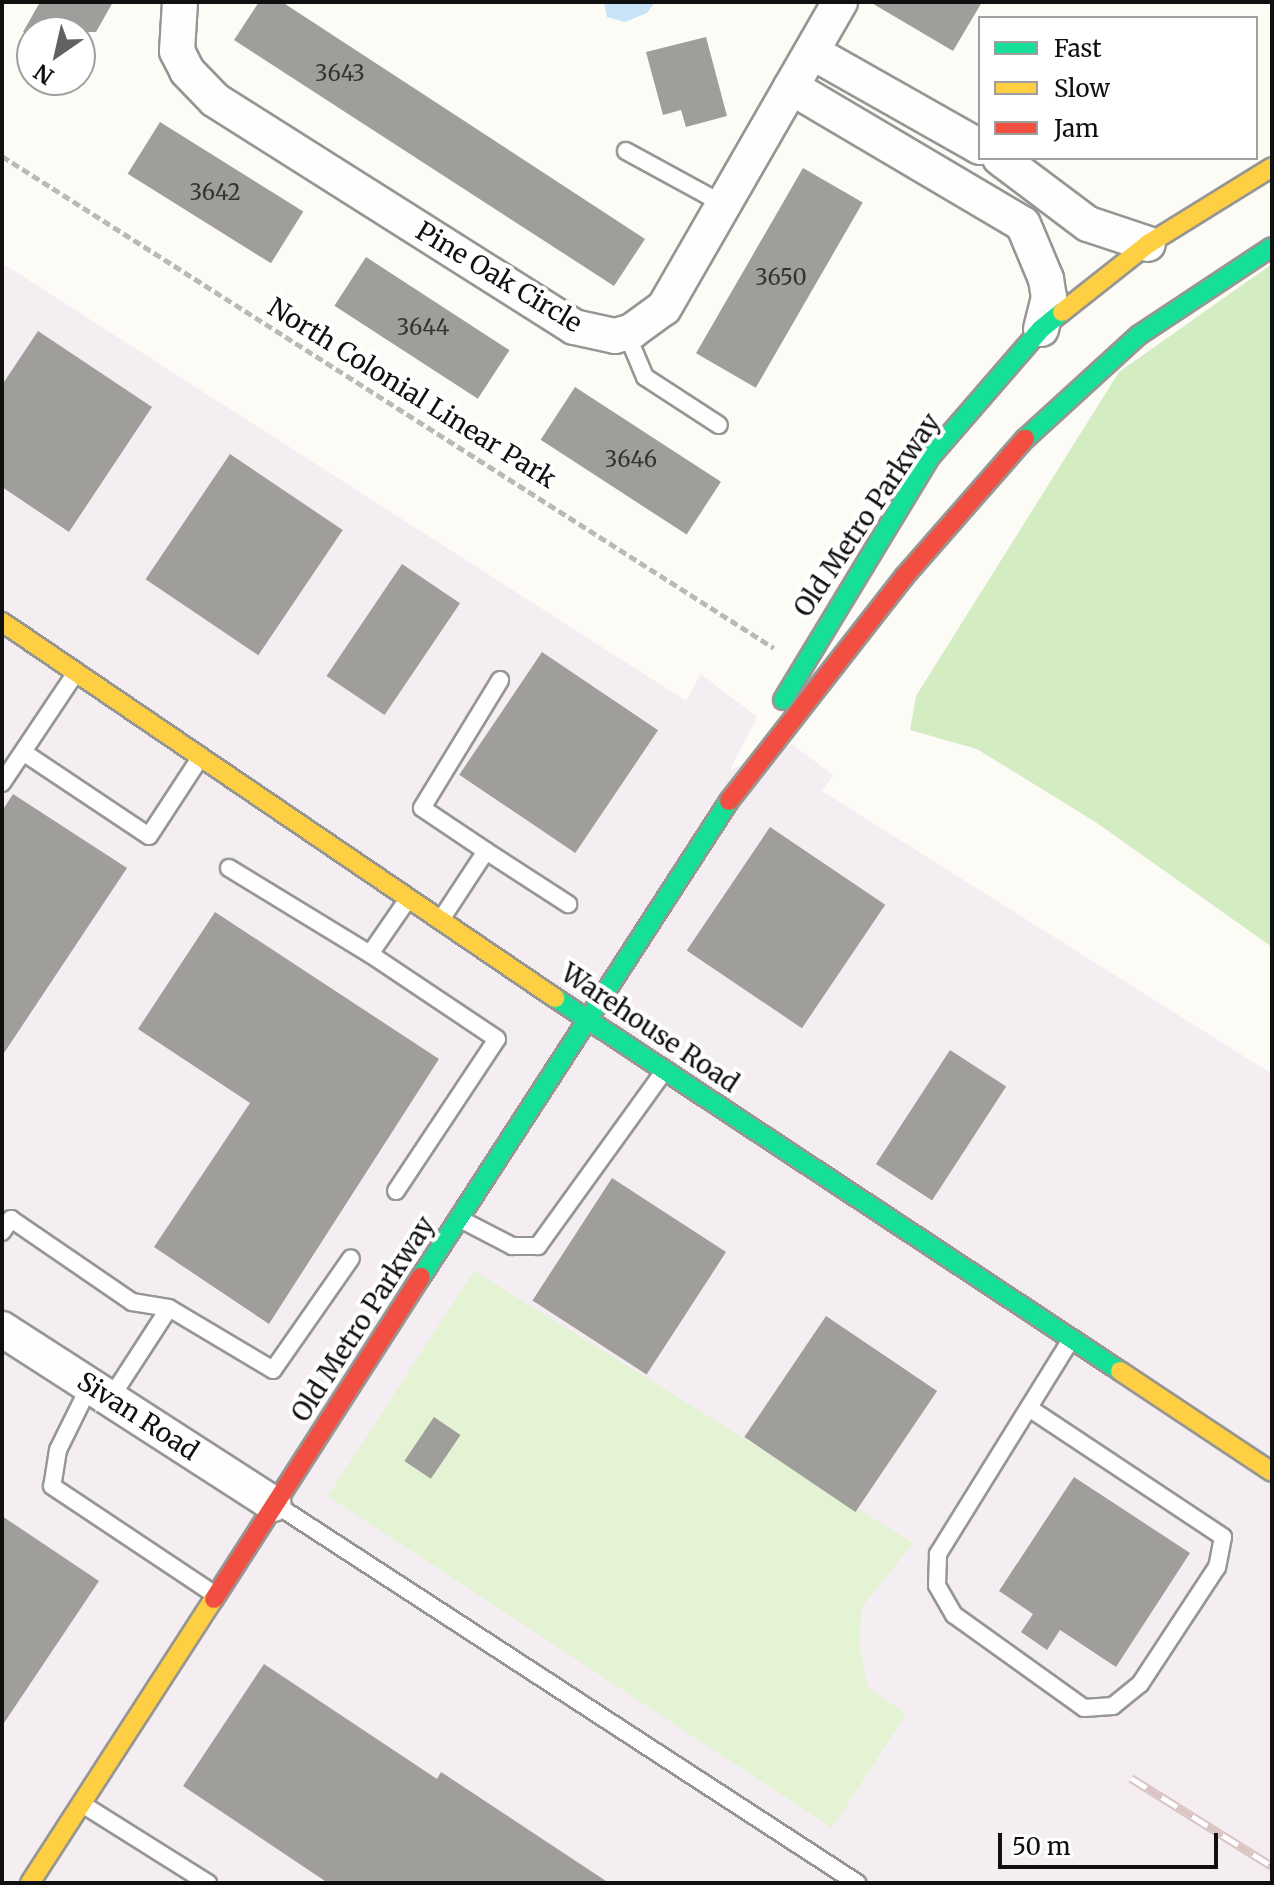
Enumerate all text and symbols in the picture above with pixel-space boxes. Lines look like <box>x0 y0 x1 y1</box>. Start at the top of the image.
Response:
north arrow <box>16 16 96 96</box>
legend <box>978 16 1258 160</box>
text: Fast <box>1054 33 1102 64</box>
text: N <box>29 58 59 91</box>
house number: 3643 <box>315 61 365 87</box>
text: Slow <box>1054 73 1110 104</box>
text: Jam <box>1054 113 1099 144</box>
house number: 3642 <box>189 180 241 206</box>
street label: Pine Oak Circle <box>410 215 588 339</box>
house number: 3650 <box>755 265 807 291</box>
street label: North Colonial Linear Park <box>262 291 562 495</box>
house number: 3644 <box>397 315 449 341</box>
street label: Old Metro Parkway <box>787 407 947 623</box>
house number: 3646 <box>605 447 657 473</box>
street label: Warehouse Road <box>555 957 745 1099</box>
street label: Old Metro Parkway <box>285 1211 441 1427</box>
street label: Sivan Road <box>72 1365 204 1467</box>
scale bar <box>1002 1817 1222 1867</box>
text: 50 m <box>1012 1831 1071 1862</box>

